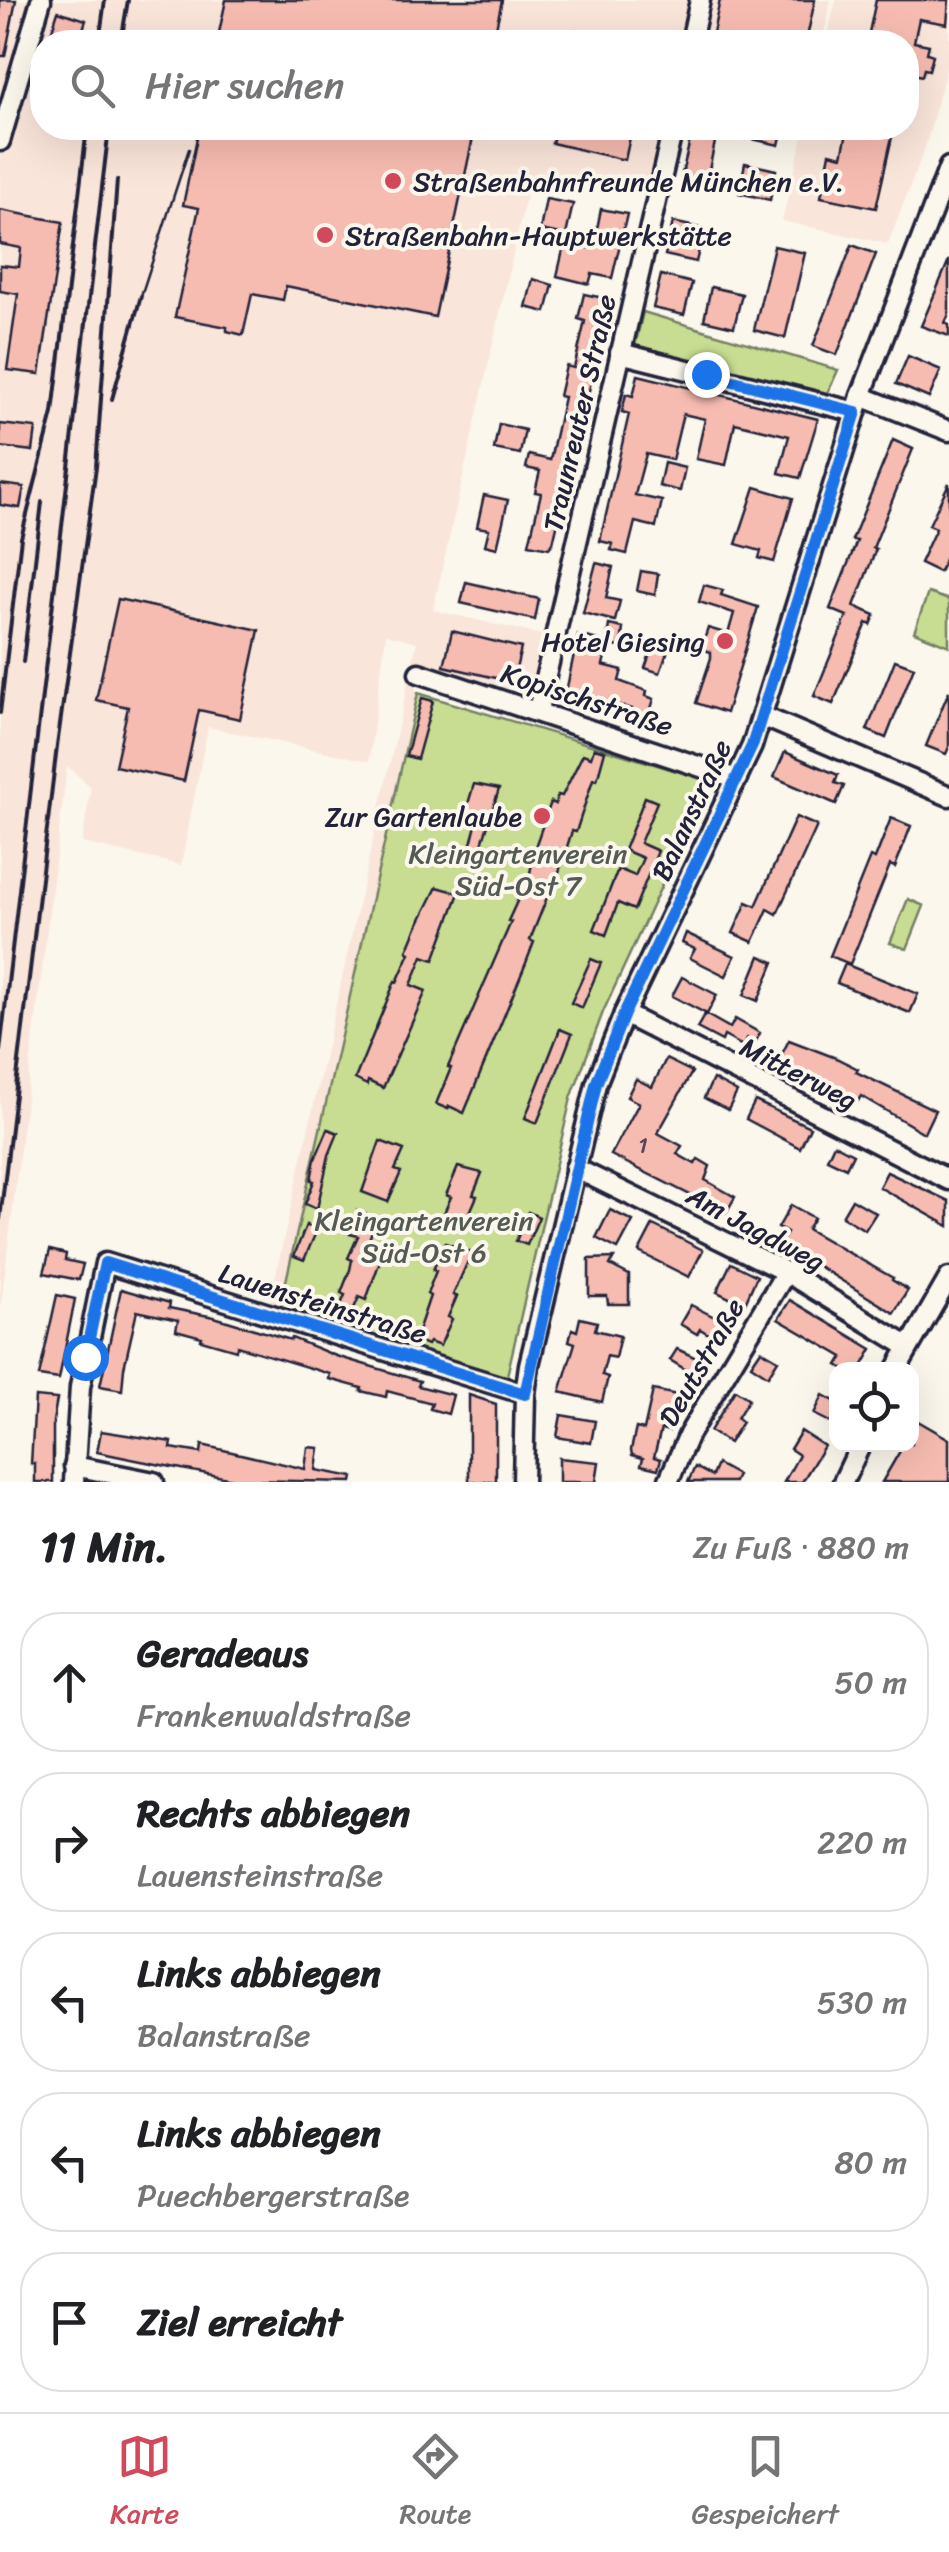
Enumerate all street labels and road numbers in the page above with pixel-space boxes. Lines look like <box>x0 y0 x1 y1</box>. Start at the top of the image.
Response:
street label: Traunreuter Straße <box>528 290 631 537</box>
street label: Kopischstraße <box>494 649 679 750</box>
street label: Balanstraße <box>637 731 746 889</box>
street label: Mitterweg <box>731 1023 866 1124</box>
street label: Am Jagdweg <box>677 1171 834 1286</box>
street label: Lauensteinstraße <box>213 1249 433 1358</box>
street label: Deutstraße <box>645 1289 758 1436</box>

